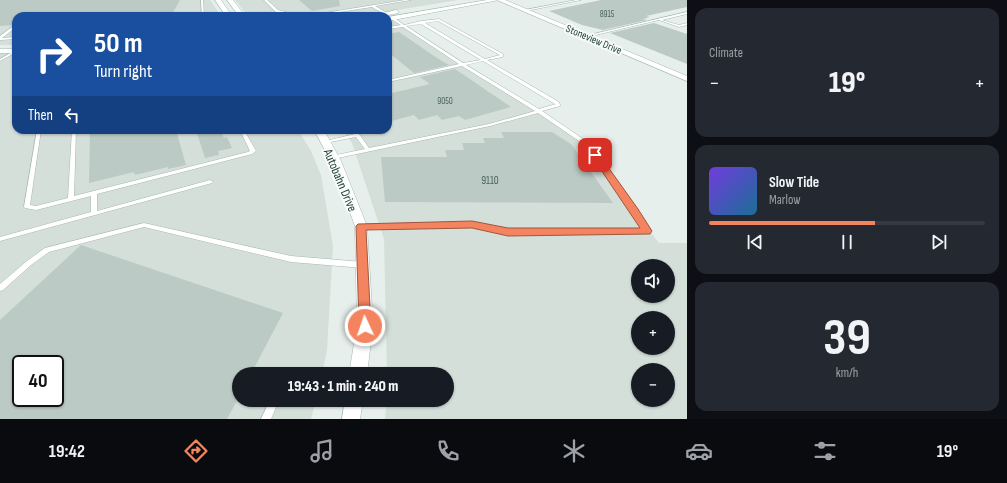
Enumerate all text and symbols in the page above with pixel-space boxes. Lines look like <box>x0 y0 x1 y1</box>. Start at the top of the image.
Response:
house number: 8915 <box>600 9 615 20</box>
street label: Stoneview Drive <box>564 22 624 57</box>
text: 50 m <box>94 27 143 60</box>
icon: right <box>28 28 80 80</box>
text: Climate <box>709 45 743 61</box>
text: Turn right <box>94 61 152 82</box>
text: 19° <box>829 65 865 101</box>
text: − <box>709 70 720 97</box>
text: + <box>974 70 985 97</box>
house number: 9050 <box>437 96 453 107</box>
icon: left <box>61 104 83 126</box>
text: Then <box>28 106 53 125</box>
pin <box>578 138 612 172</box>
icon: arrive <box>584 144 606 166</box>
street label: Autobahn Drive <box>319 146 360 214</box>
text: Slow Tide <box>769 173 819 192</box>
house number: 9110 <box>481 174 499 187</box>
text: Marlow <box>769 192 801 208</box>
icon: previous <box>744 231 766 253</box>
icon: pause <box>836 231 858 253</box>
icon: next <box>928 231 950 253</box>
map controls <box>631 259 675 407</box>
button: sound <box>631 259 675 303</box>
position arrow <box>344 305 386 347</box>
text: 39 <box>823 307 871 370</box>
button: + <box>631 311 675 355</box>
speed limit sign: 40 <box>12 355 64 407</box>
button: − <box>631 363 675 407</box>
text: km/h <box>836 365 858 381</box>
text: 19:43 · 1 min · 240 m <box>288 377 398 396</box>
icon: directions <box>182 437 210 465</box>
icon: music <box>308 437 336 465</box>
icon: phone <box>434 437 462 465</box>
icon: climate <box>560 437 588 465</box>
icon: car <box>685 437 713 465</box>
icon: filters <box>811 437 839 465</box>
text: 19:42 <box>49 441 85 462</box>
text: 19° <box>937 441 958 462</box>

